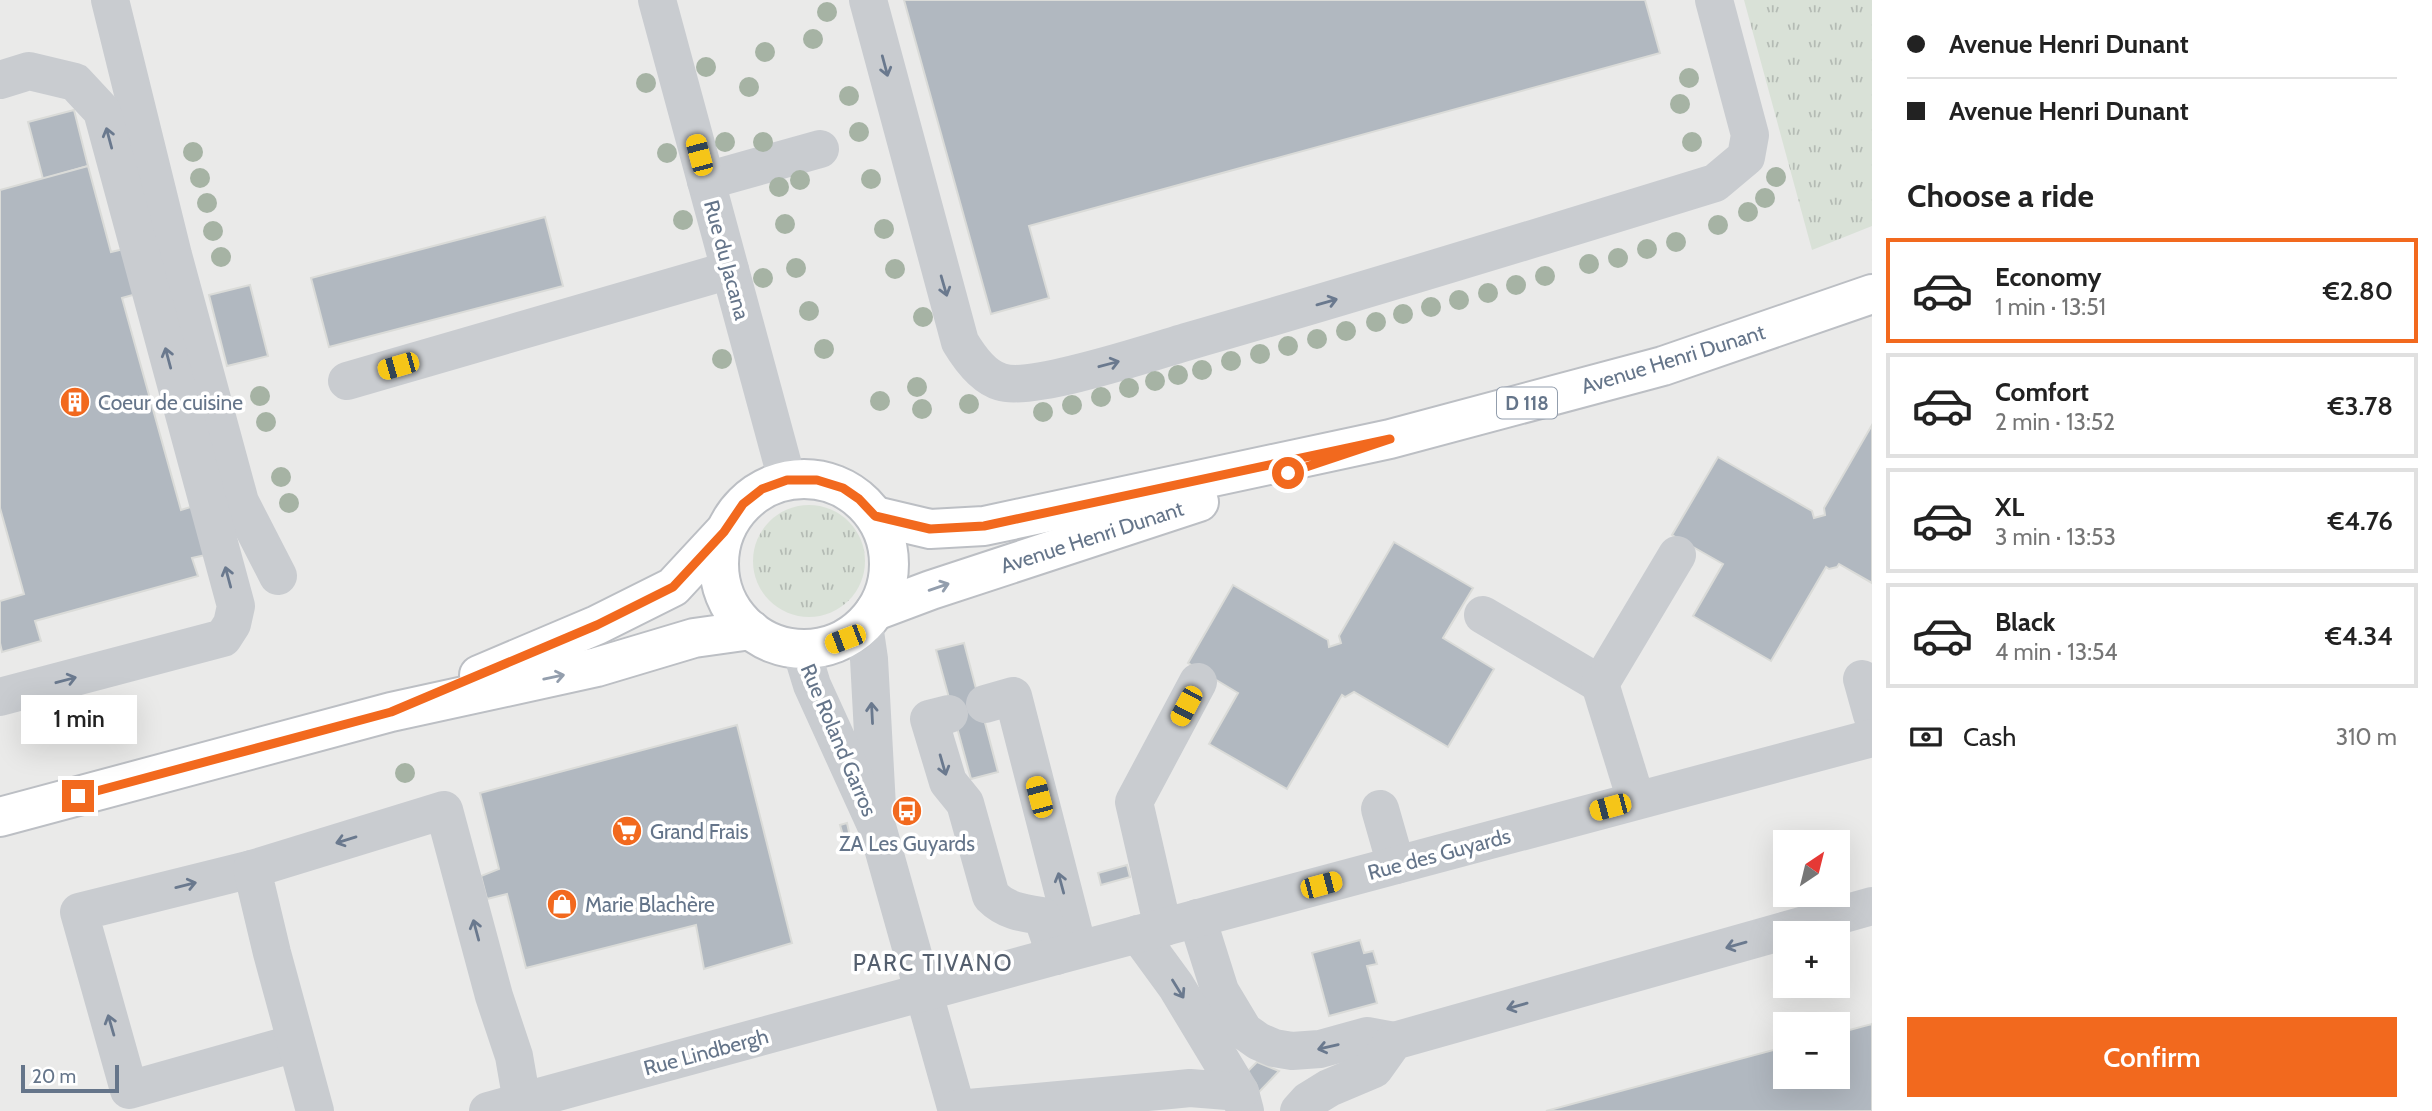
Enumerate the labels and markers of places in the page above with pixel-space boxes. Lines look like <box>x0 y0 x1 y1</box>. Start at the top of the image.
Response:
building icon: Coeur de cuisine <box>58 385 92 419</box>
place label: Coeur de cuisine <box>98 390 243 415</box>
bus stop icon: ZA Les Guyards <box>890 794 924 828</box>
supermarket icon: Grand Frais <box>610 814 644 848</box>
place label: Grand Frais <box>650 819 749 844</box>
place label: ZA Les Guyards <box>839 831 975 856</box>
shop icon: Marie Blachère <box>545 887 579 921</box>
place label: Marie Blachère <box>585 892 715 917</box>

